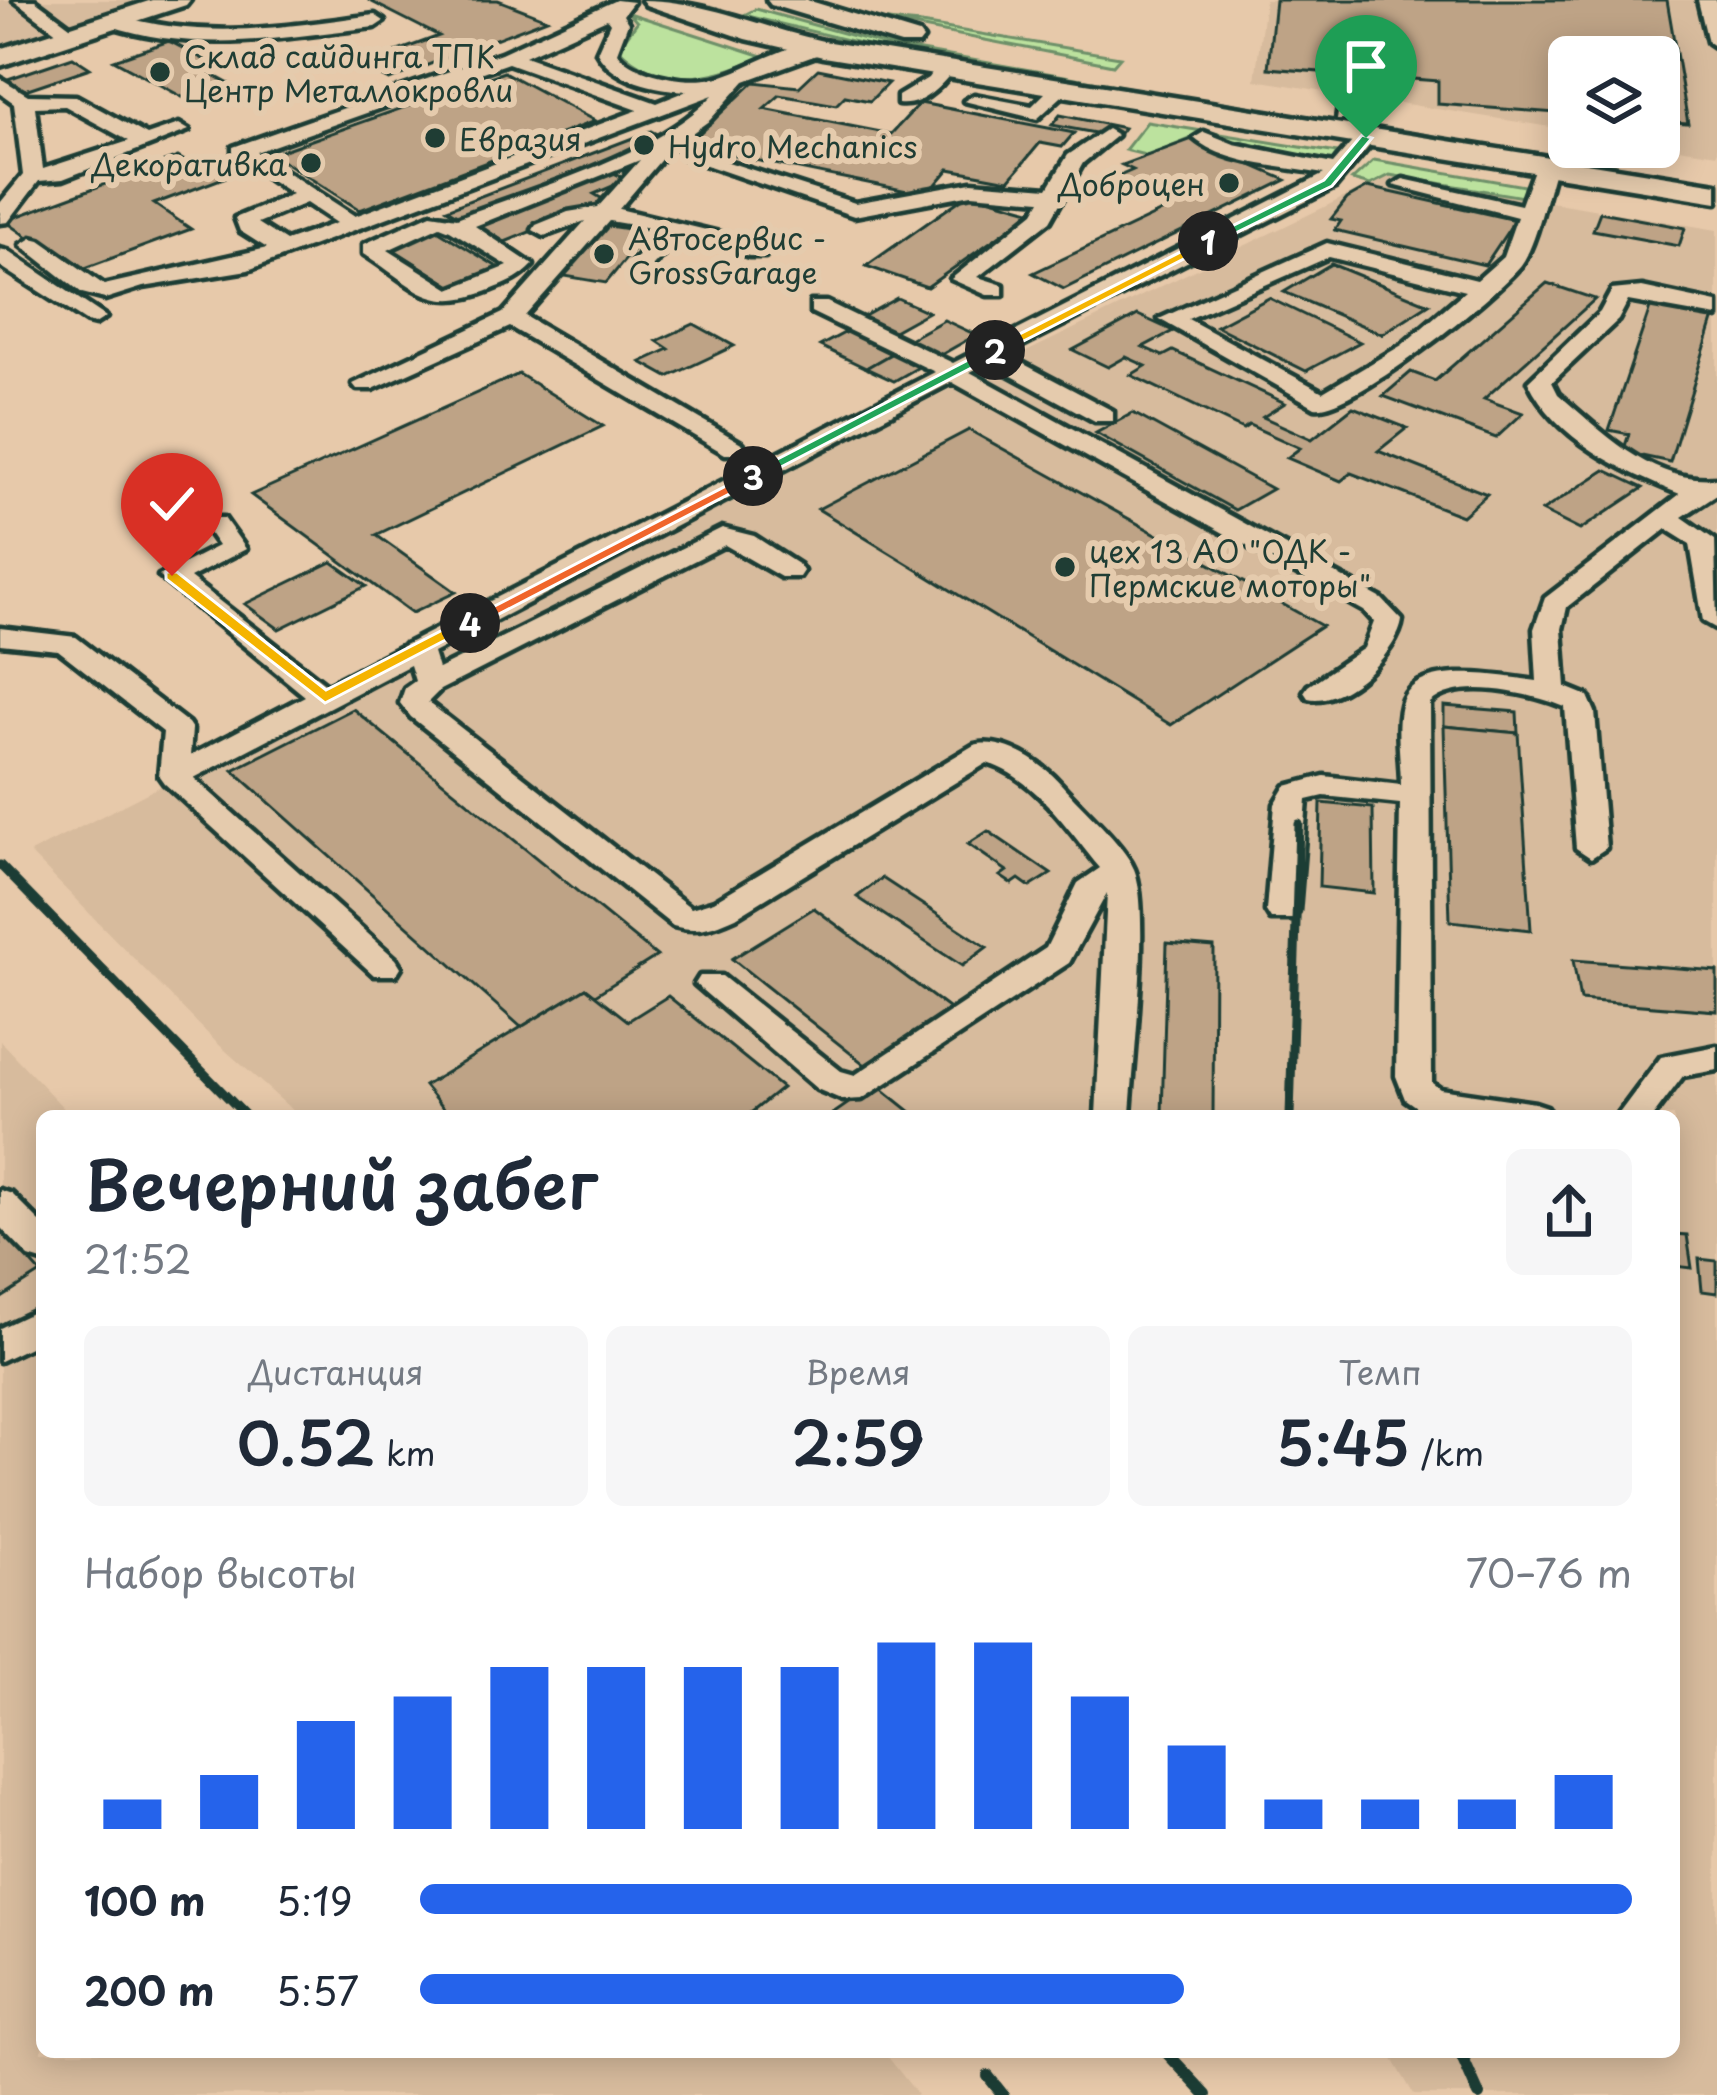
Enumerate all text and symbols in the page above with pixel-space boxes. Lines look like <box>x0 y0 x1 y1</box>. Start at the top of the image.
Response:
pin <box>1315 15 1417 138</box>
place label: Склад сайдинга ТПК Центр Металлокровли <box>184 33 513 112</box>
icon: arrive <box>1333 33 1399 99</box>
map controls <box>1548 36 1680 168</box>
button: layers <box>1548 36 1680 168</box>
marker: Склад сайдинга ТПК Центр Металлокровли <box>147 59 173 85</box>
place label: Евразия <box>459 116 582 161</box>
place label: Hydro Mechanics <box>668 123 917 168</box>
marker: Евразия <box>422 125 448 151</box>
marker: Hydro Mechanics <box>631 132 657 158</box>
place label: Декоративка <box>91 141 287 186</box>
marker: Декоративка <box>298 150 324 176</box>
place label: Доброцен <box>1057 161 1205 206</box>
marker: Доброцен <box>1216 170 1242 196</box>
pin: 1 <box>1178 211 1238 271</box>
place label: Автосервис - GrossGarage <box>628 215 827 294</box>
text: 1 <box>1200 216 1216 266</box>
marker: Автосервис - GrossGarage <box>591 241 617 267</box>
pin: 2 <box>965 320 1025 380</box>
text: 2 <box>983 325 1007 375</box>
pin: 3 <box>723 446 783 506</box>
text: 3 <box>742 451 764 501</box>
pin <box>121 453 223 576</box>
icon: check <box>139 471 205 537</box>
place label: цех 13 АО "ОДК - Пермские моторы" <box>1089 528 1371 607</box>
marker: цех 13 АО "ОДК - Пермские моторы" <box>1052 554 1078 580</box>
pin: 4 <box>440 593 500 653</box>
text: 4 <box>459 598 481 648</box>
text: Вечерний забег <box>84 1133 598 1232</box>
button: share <box>1506 1149 1632 1275</box>
text: 21:52 <box>84 1228 192 1287</box>
text: Дистанция <box>248 1346 424 1396</box>
text: Время <box>805 1346 911 1396</box>
text: Темп <box>1338 1346 1422 1396</box>
text: 0.52 <box>236 1396 375 1486</box>
text: 2:59 <box>791 1396 925 1486</box>
text: 5:45 <box>1276 1396 1410 1486</box>
text: km <box>375 1427 436 1477</box>
text: /km <box>1410 1427 1484 1477</box>
text: Набор высоты <box>84 1542 357 1601</box>
text: 70–76 m <box>1465 1542 1632 1601</box>
text: 100 m <box>84 1870 206 1929</box>
text: 5:19 <box>276 1870 353 1929</box>
text: 200 m <box>84 1960 214 2019</box>
text: 5:57 <box>276 1960 359 2019</box>

